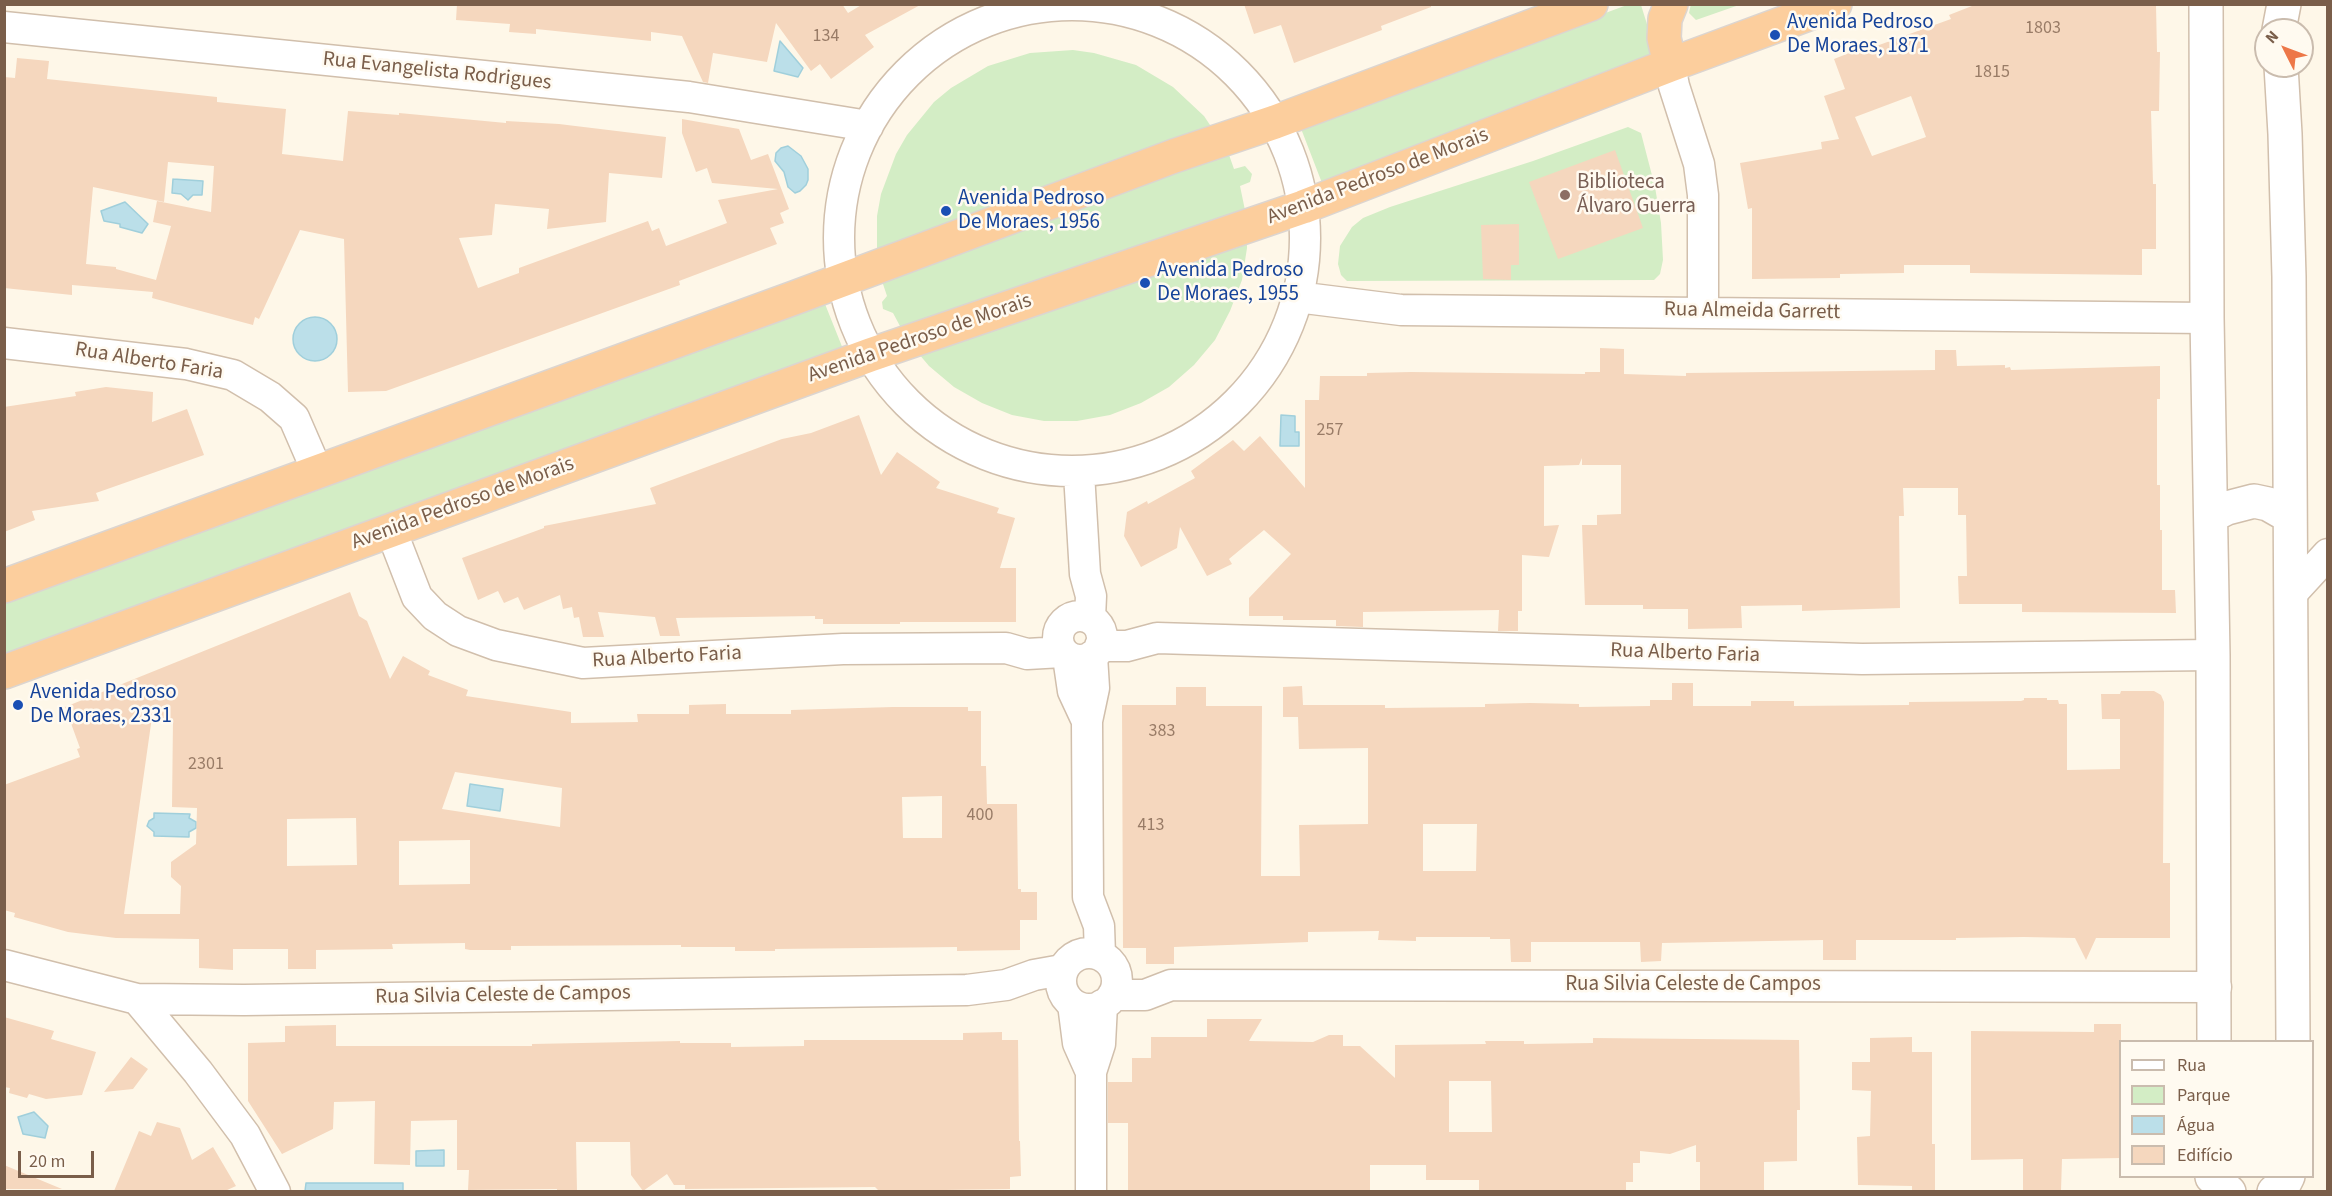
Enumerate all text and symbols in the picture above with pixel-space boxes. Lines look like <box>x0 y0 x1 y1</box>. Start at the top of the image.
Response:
place label: Avenida Pedroso De Moraes, 1871 <box>1787 10 1934 60</box>
house number: 1803 <box>2025 18 2061 40</box>
north arrow <box>2254 18 2314 78</box>
house number: 134 <box>813 26 839 48</box>
text: N <box>2260 26 2284 49</box>
marker: Avenida Pedroso De Moraes, 1871 <box>1768 28 1782 42</box>
street label: Rua Evangelista Rodrigues <box>321 47 553 97</box>
house number: 1815 <box>1974 62 2010 84</box>
street label: Avenida Pedroso de Morais <box>1264 123 1492 231</box>
place label: Biblioteca Álvaro Guerra <box>1577 170 1696 220</box>
place label: Avenida Pedroso De Moraes, 1956 <box>958 186 1105 236</box>
marker: Biblioteca Álvaro Guerra <box>1558 188 1572 202</box>
marker: Avenida Pedroso De Moraes, 1956 <box>939 204 953 218</box>
place label: Avenida Pedroso De Moraes, 1955 <box>1157 258 1304 308</box>
marker: Avenida Pedroso De Moraes, 1955 <box>1138 276 1152 290</box>
street label: Avenida Pedroso de Morais <box>805 289 1035 389</box>
street label: Rua Almeida Garrett <box>1664 298 1840 326</box>
street label: Rua Alberto Faria <box>73 338 225 386</box>
house number: 257 <box>1317 420 1343 442</box>
street label: Avenida Pedroso de Morais <box>348 452 578 556</box>
street label: Rua Alberto Faria <box>1610 639 1760 669</box>
street label: Rua Alberto Faria <box>591 641 743 675</box>
place label: Avenida Pedroso De Moraes, 2331 <box>30 680 177 730</box>
marker: Avenida Pedroso De Moraes, 2331 <box>11 698 25 712</box>
house number: 383 <box>1149 721 1175 743</box>
house number: 2301 <box>188 754 224 776</box>
house number: 400 <box>967 805 993 827</box>
house number: 413 <box>1138 815 1164 837</box>
street label: Rua Silvia Celeste de Campos <box>1565 972 1821 998</box>
street label: Rua Silvia Celeste de Campos <box>375 981 631 1011</box>
legend <box>2119 1040 2314 1178</box>
text: Rua <box>2177 1053 2206 1078</box>
text: Parque <box>2177 1083 2230 1108</box>
text: Água <box>2177 1113 2215 1138</box>
scale bar <box>21 1139 98 1177</box>
text: Edifício <box>2177 1143 2233 1168</box>
text: 20 m <box>29 1149 65 1174</box>

